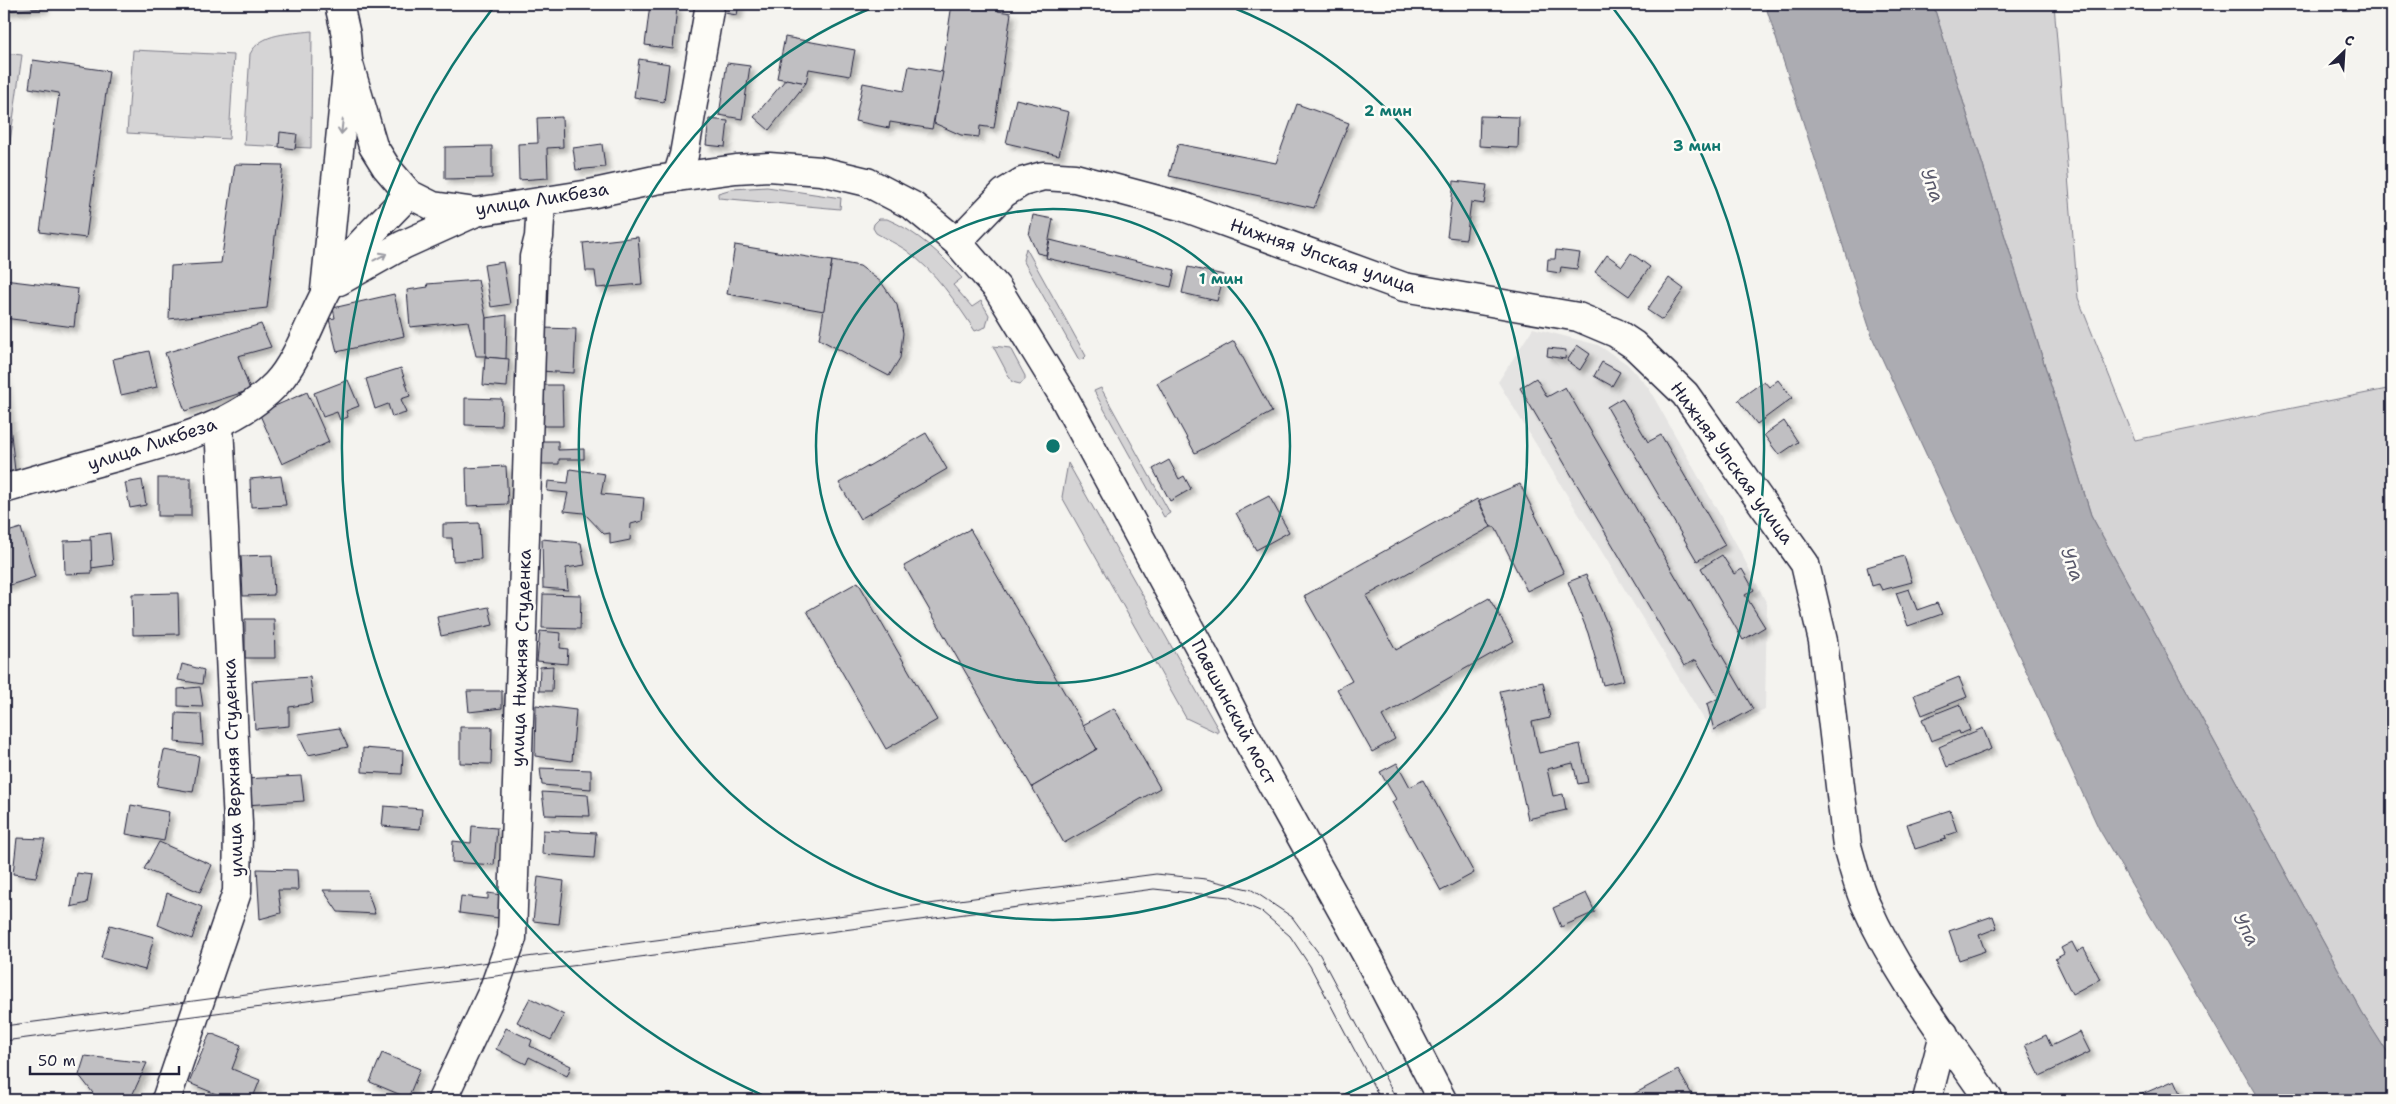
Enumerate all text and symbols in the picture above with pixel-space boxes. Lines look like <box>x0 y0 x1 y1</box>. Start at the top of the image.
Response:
north arrow <box>2318 28 2368 78</box>
text: С <box>2342 30 2357 50</box>
text: 2 мин <box>1364 101 1412 121</box>
one-way arrow <box>337 119 347 135</box>
text: 3 мин <box>1673 136 1721 156</box>
water label: Упа <box>1915 165 1950 206</box>
street label: улица Ликбеза <box>474 177 610 221</box>
street label: Нижняя Упская улица <box>1227 213 1419 299</box>
one-way arrow <box>372 252 387 262</box>
text: 1 мин <box>1199 269 1243 289</box>
street label: Нижняя Упская улица <box>1665 377 1799 549</box>
street label: улица Ликбеза <box>84 412 220 476</box>
centre of rings <box>1044 437 1062 455</box>
water label: Упа <box>2055 544 2090 585</box>
street label: улица Нижняя Cтуденкa <box>505 548 537 768</box>
street label: Павшинский мост <box>1186 635 1283 789</box>
street label: улица Верхняя Студенка <box>217 658 249 878</box>
water label: Упа <box>2227 908 2266 950</box>
scale bar <box>30 1044 179 1076</box>
text: 50 m <box>38 1051 76 1071</box>

